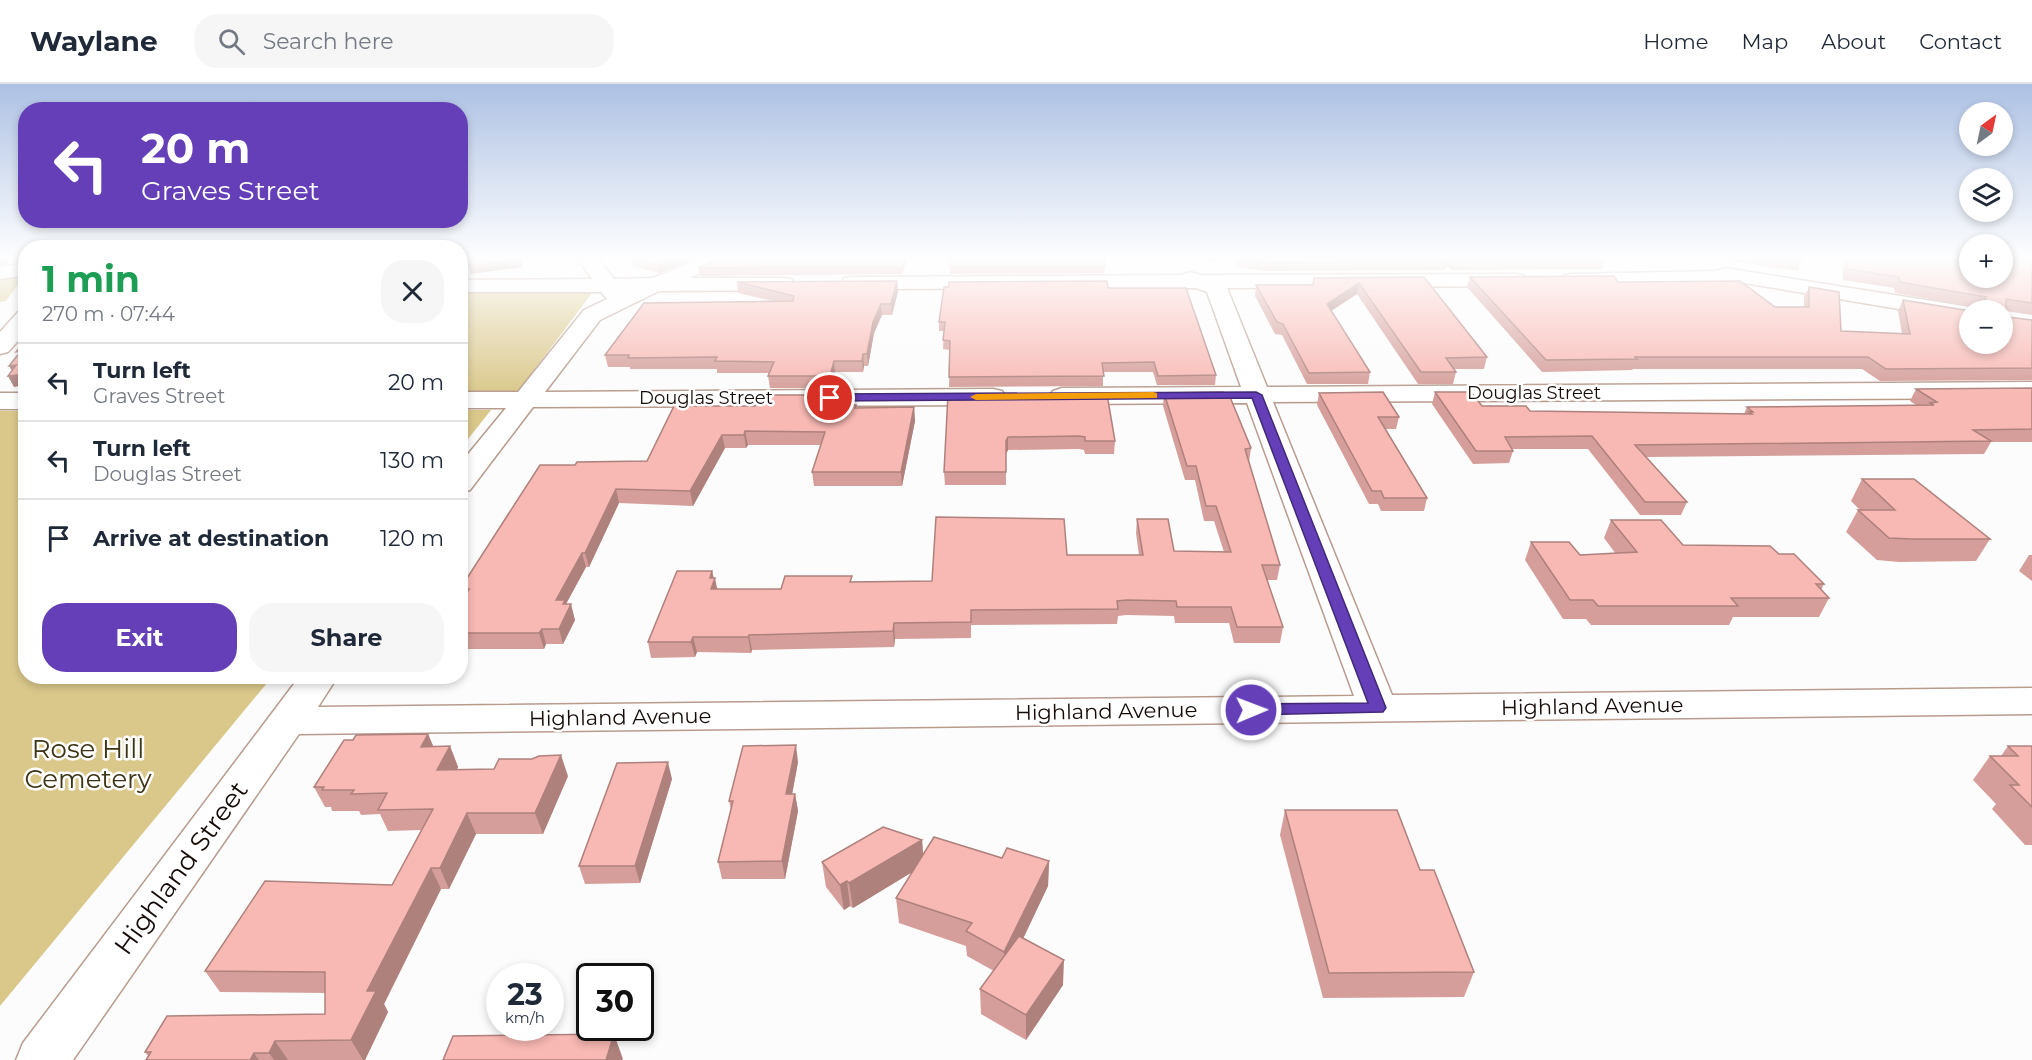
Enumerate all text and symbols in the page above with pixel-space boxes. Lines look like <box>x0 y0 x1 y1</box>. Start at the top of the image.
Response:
search box <box>194 14 614 68</box>
text: Waylane <box>30 24 158 58</box>
icon: search <box>215 25 248 58</box>
text: Search here <box>263 28 393 55</box>
text: Home <box>1643 29 1708 54</box>
text: Map <box>1741 29 1788 54</box>
text: About <box>1821 29 1886 54</box>
text: Contact <box>1919 29 2002 54</box>
north arrow <box>1959 102 2013 156</box>
map controls <box>1959 102 2013 354</box>
text: 20 m <box>141 122 250 174</box>
icon: left <box>42 126 120 204</box>
button: layers <box>1959 168 2013 222</box>
text: Graves Street <box>141 174 320 207</box>
button: + <box>1959 234 2013 288</box>
text: 1 min <box>42 257 140 301</box>
button: close <box>381 260 444 323</box>
button: − <box>1959 300 2013 354</box>
text: 270 m · 07:44 <box>42 302 175 326</box>
text: Turn left <box>93 357 191 384</box>
icon: left <box>42 366 75 399</box>
text: 20 m <box>388 369 444 396</box>
pin <box>804 372 855 423</box>
icon: arrive <box>813 381 846 414</box>
street label: Douglas Street <box>1467 382 1601 404</box>
text: Graves Street <box>93 384 225 408</box>
street label: Douglas Street <box>639 387 773 409</box>
text: Turn left <box>93 435 191 462</box>
icon: left <box>42 444 75 477</box>
text: 130 m <box>380 447 444 474</box>
text: Douglas Street <box>93 462 242 486</box>
icon: arrive <box>42 522 75 555</box>
text: Arrive at destination <box>93 525 329 552</box>
text: 120 m <box>380 525 444 552</box>
button: Exit <box>42 603 237 672</box>
button: Share <box>249 603 444 672</box>
position arrow <box>1219 678 1283 742</box>
street label: Highland Avenue <box>1501 692 1683 720</box>
street label: Highland Avenue <box>1015 697 1197 725</box>
street label: Highland Avenue <box>529 703 711 731</box>
park label: Rose Hill Cemetery <box>25 733 152 795</box>
street label: Highland Street <box>107 775 255 961</box>
speed limit sign: 30 <box>576 963 654 1041</box>
text: 23 <box>507 976 543 1013</box>
text: km/h <box>505 1008 545 1027</box>

